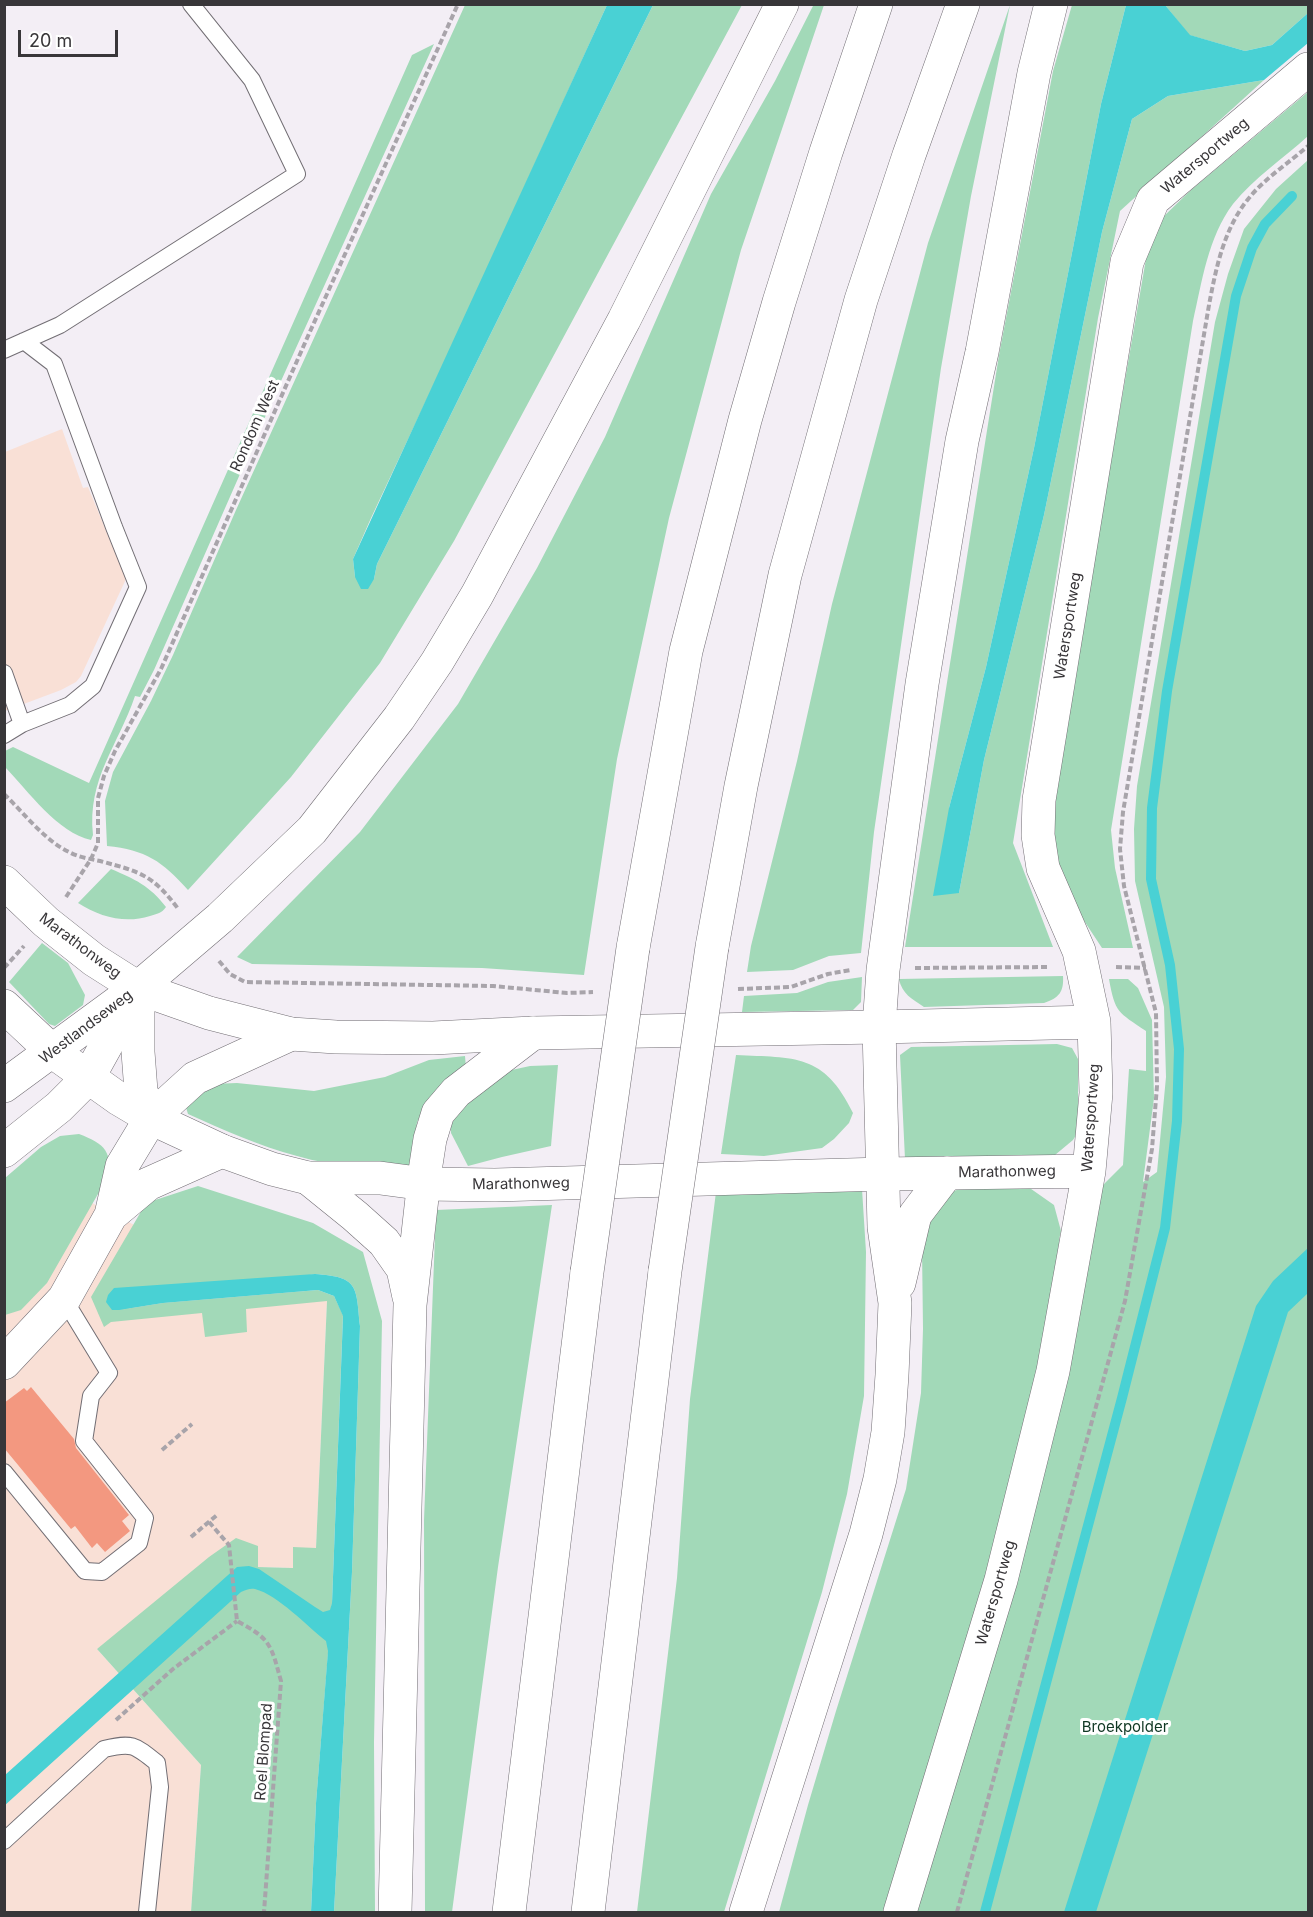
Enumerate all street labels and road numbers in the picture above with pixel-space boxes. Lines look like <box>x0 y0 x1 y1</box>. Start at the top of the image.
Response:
street label: Watersportweg <box>1158 114 1252 198</box>
street label: Rondom West <box>227 377 283 475</box>
street label: Watersportweg <box>1051 571 1085 681</box>
street label: Marathonweg <box>36 909 124 983</box>
street label: Westlandseweg <box>36 986 136 1068</box>
street label: Watersportweg <box>1078 1063 1104 1173</box>
street label: Marathonweg <box>958 1162 1056 1182</box>
street label: Marathonweg <box>472 1174 570 1194</box>
street label: Watersportweg <box>972 1538 1020 1648</box>
street label: Roel Blompad <box>252 1703 276 1801</box>

